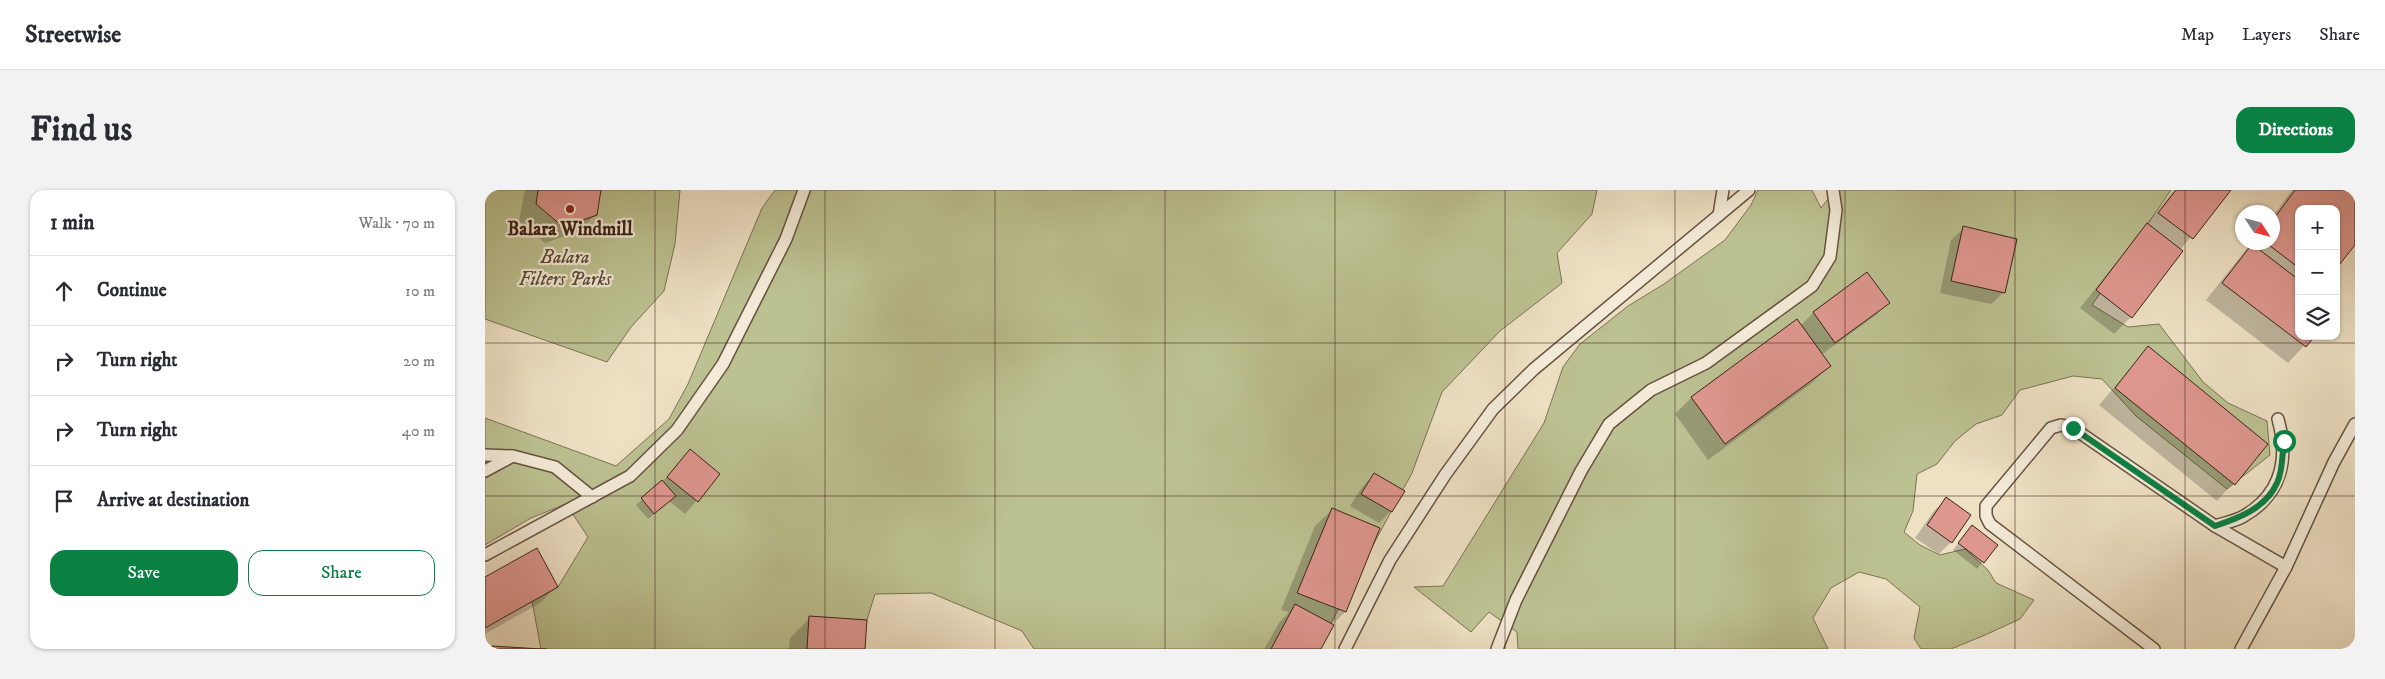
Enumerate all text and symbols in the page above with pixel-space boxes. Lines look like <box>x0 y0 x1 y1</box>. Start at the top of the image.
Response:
text: Streetwise <box>25 20 121 50</box>
text: Map <box>2181 24 2214 46</box>
text: Layers <box>2242 24 2291 46</box>
text: Share <box>2319 24 2360 46</box>
button: Directions <box>2236 107 2355 153</box>
text: Find us <box>30 108 132 152</box>
marker: Balara Windmill <box>564 203 576 215</box>
north arrow <box>2235 205 2280 250</box>
map controls <box>2295 205 2340 340</box>
button: + <box>2295 205 2340 250</box>
text: 1 min <box>50 210 94 236</box>
text: Walk · 70 m <box>359 213 435 233</box>
place label: Balara Windmill <box>507 218 633 241</box>
park label: Balara Filters Parks <box>519 246 613 291</box>
button: − <box>2295 250 2340 295</box>
icon: ahead <box>50 277 78 305</box>
text: Continue <box>97 279 167 302</box>
text: 10 m <box>405 281 435 301</box>
button: layers <box>2295 295 2340 340</box>
icon: right <box>50 347 78 375</box>
text: Turn right <box>97 349 177 372</box>
text: 20 m <box>403 351 435 371</box>
icon: right <box>50 417 78 445</box>
route end <box>2062 417 2085 440</box>
text: Turn right <box>97 419 177 442</box>
text: 40 m <box>402 421 435 441</box>
route start <box>2273 430 2296 453</box>
icon: arrive <box>50 487 78 515</box>
text: Arrive at destination <box>97 489 249 512</box>
button: Save <box>50 550 238 596</box>
button: Share <box>248 550 435 596</box>

